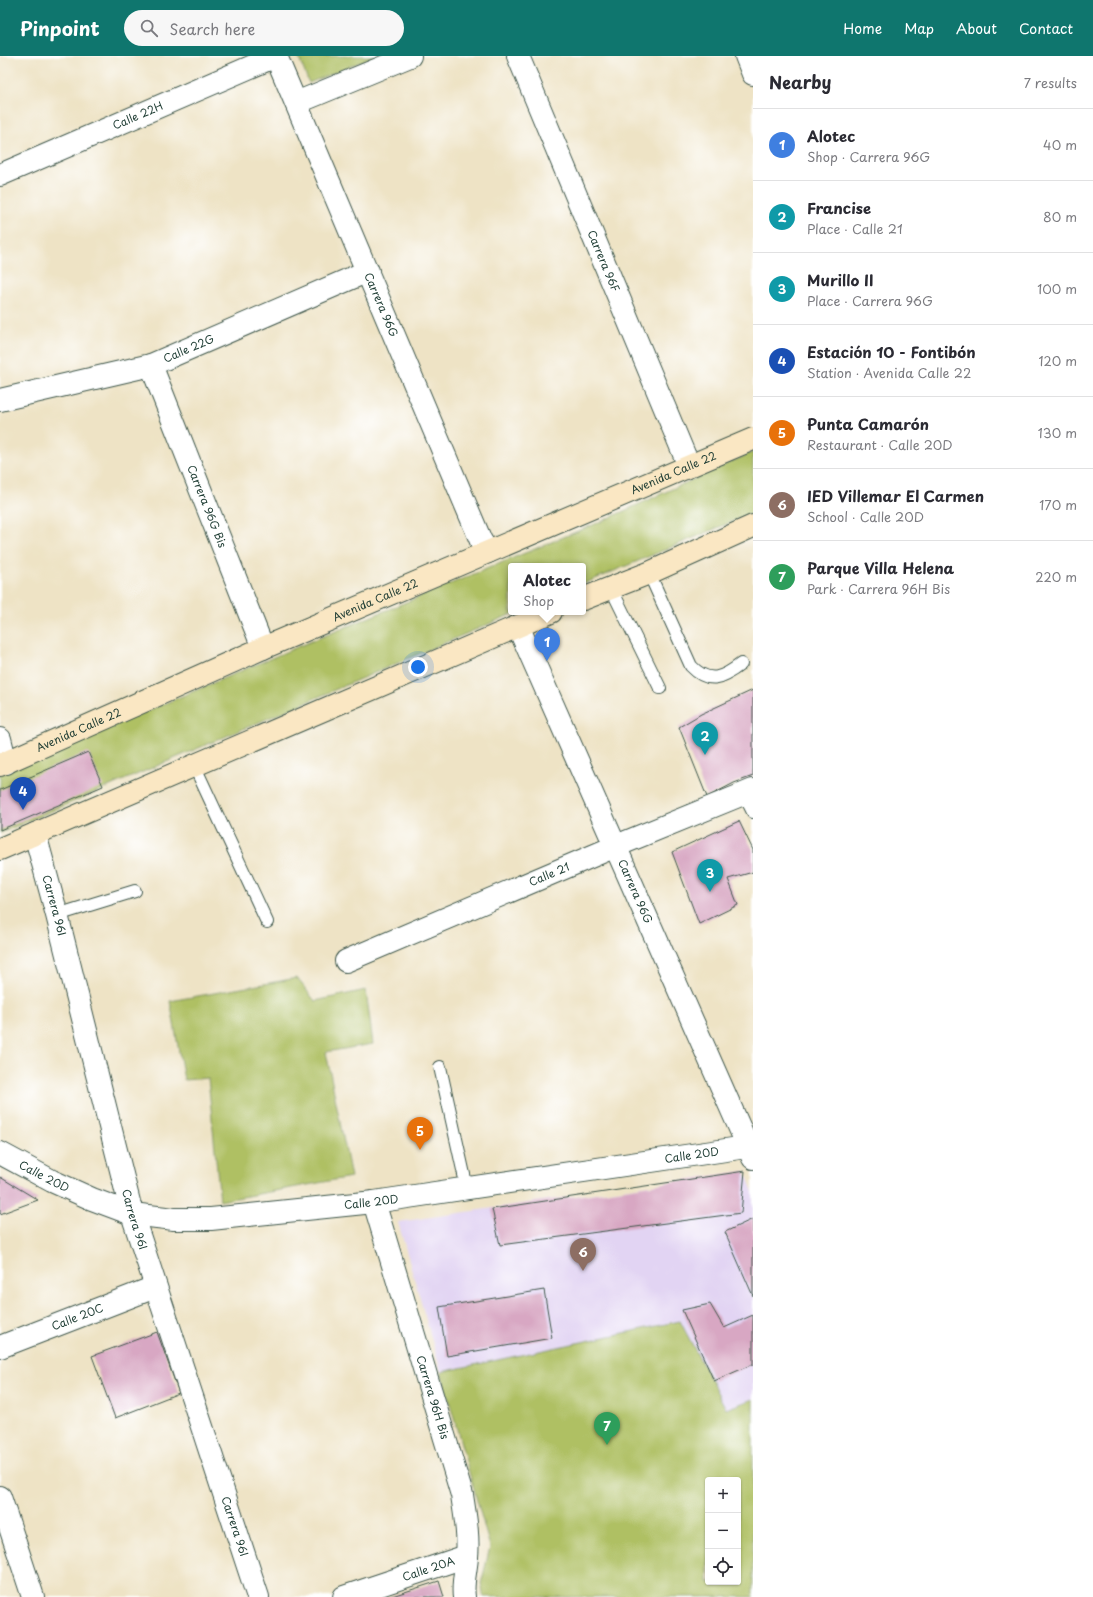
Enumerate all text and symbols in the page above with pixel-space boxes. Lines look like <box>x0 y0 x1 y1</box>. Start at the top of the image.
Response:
search box <box>124 10 404 46</box>
text: Pinpoint <box>20 14 100 42</box>
icon: search <box>138 17 160 39</box>
text: Search here <box>170 17 255 40</box>
text: Home <box>843 18 882 39</box>
text: Map <box>904 18 934 39</box>
text: About <box>956 18 997 39</box>
text: Contact <box>1019 18 1073 39</box>
text: Nearby <box>769 69 831 95</box>
text: 7 results <box>1024 73 1077 92</box>
street label: Calle 22H <box>110 97 165 134</box>
text: Alotec <box>807 124 855 147</box>
text: 1 <box>779 135 785 154</box>
text: 40 m <box>1043 135 1077 154</box>
text: Shop · Carrera 96G <box>807 147 930 166</box>
text: Francise <box>807 196 871 219</box>
text: 2 <box>777 207 787 226</box>
text: 80 m <box>1043 207 1077 226</box>
text: Place · Calle 21 <box>807 219 903 238</box>
street label: Carrera 96F <box>583 227 624 294</box>
text: Murillo II <box>807 268 873 291</box>
street label: Carrera 96G <box>360 270 403 339</box>
text: 3 <box>778 279 786 298</box>
text: 100 m <box>1037 279 1077 298</box>
text: Place · Carrera 96G <box>807 291 933 310</box>
street label: Calle 22G <box>160 330 217 367</box>
text: Estación 10 - Fontibón <box>807 340 976 363</box>
text: 4 <box>778 351 786 370</box>
text: 120 m <box>1038 351 1077 370</box>
text: Station · Avenida Calle 22 <box>807 363 971 382</box>
text: Punta Camarón <box>807 412 929 435</box>
text: 5 <box>778 423 786 442</box>
text: 130 m <box>1038 423 1077 442</box>
text: Restaurant · Calle 20D <box>807 435 953 454</box>
street label: Avenida Calle 22 <box>628 447 719 498</box>
street label: Carrera 96G Bis <box>183 462 231 550</box>
text: IED Villemar El Carmen <box>807 484 984 507</box>
text: 6 <box>777 495 787 514</box>
text: 170 m <box>1039 495 1077 514</box>
text: School · Calle 20D <box>807 507 924 526</box>
text: Parque Villa Helena <box>807 556 954 579</box>
popup <box>508 563 586 615</box>
text: 7 <box>778 567 786 586</box>
text: 220 m <box>1035 567 1077 586</box>
text: Alotec <box>523 568 571 591</box>
street label: Avenida Calle 22 <box>330 574 420 625</box>
text: Park · Carrera 96H Bis <box>807 579 950 598</box>
text: Shop <box>523 591 554 610</box>
pin: 1 <box>534 628 560 661</box>
your location <box>408 657 428 677</box>
street label: Avenida Calle 22 <box>33 703 124 756</box>
pin: 2 <box>692 722 718 755</box>
pin: 4 <box>10 777 36 810</box>
street label: Carrera 96G <box>614 856 657 926</box>
street label: Calle 21 <box>526 858 572 890</box>
pin: 3 <box>697 859 723 892</box>
street label: Carrera 96I <box>38 873 71 938</box>
pin: 5 <box>407 1117 433 1150</box>
street label: Calle 20D <box>663 1142 720 1167</box>
street label: Calle 20D <box>16 1156 72 1196</box>
street label: Carrera 96I <box>118 1187 152 1252</box>
street label: Calle 20D <box>343 1190 399 1213</box>
pin: 6 <box>570 1238 596 1271</box>
street label: Calle 20C <box>49 1299 106 1334</box>
street label: Carrera 96H Bis <box>413 1353 454 1441</box>
pin: 7 <box>594 1412 620 1445</box>
map controls <box>705 1477 741 1585</box>
button: + <box>705 1477 741 1513</box>
street label: Carrera 96I <box>217 1494 253 1558</box>
button: − <box>705 1513 741 1549</box>
button: locate <box>705 1549 741 1585</box>
street label: Calle 20A <box>400 1552 457 1585</box>

